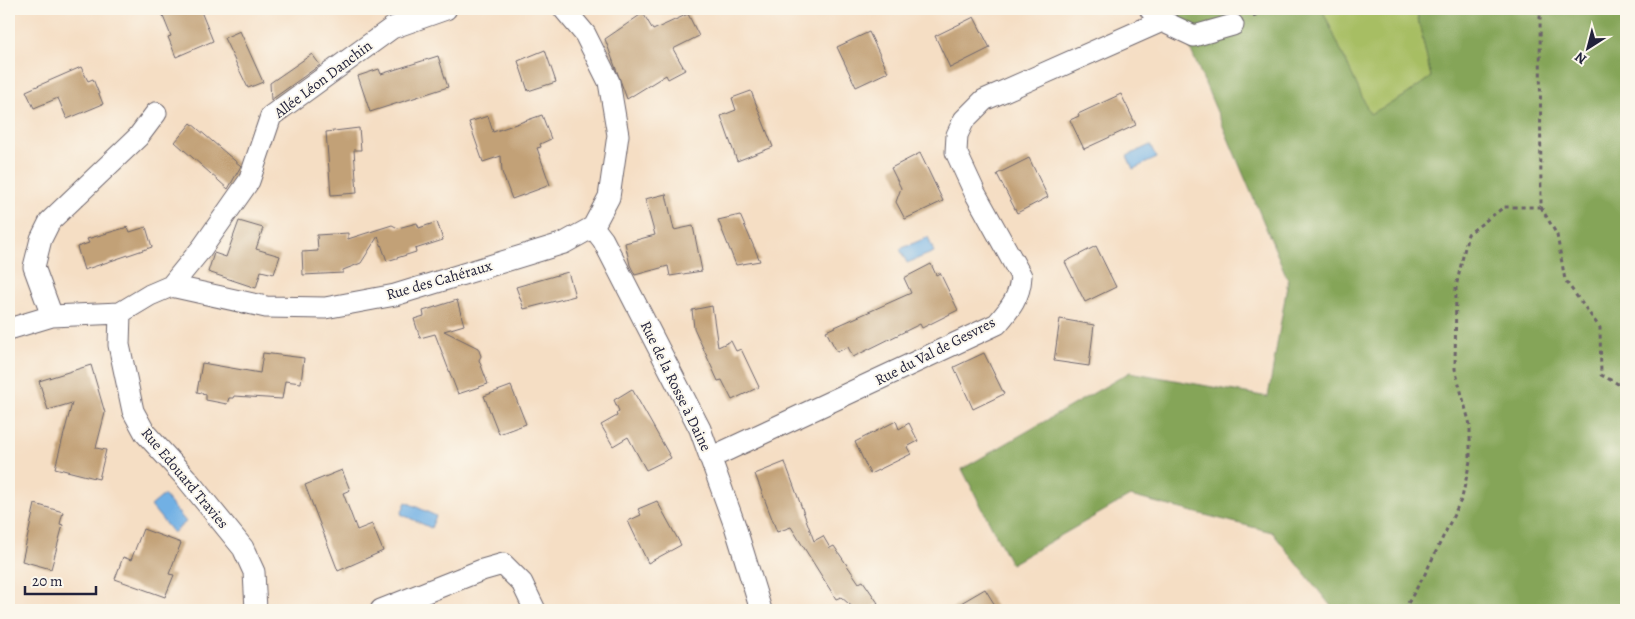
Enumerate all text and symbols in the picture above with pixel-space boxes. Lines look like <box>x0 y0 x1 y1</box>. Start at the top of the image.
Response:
north arrow <box>1562 22 1612 72</box>
street label: Allée Léon Danchin <box>269 36 376 123</box>
text: N <box>1571 47 1590 69</box>
street label: Rue des Cahéraux <box>384 255 494 305</box>
street label: Rue du Val de Gesvres <box>871 312 999 390</box>
street label: Rue de la Rosse à Daine <box>636 318 716 455</box>
street label: Rue Edouard Travies <box>137 423 233 533</box>
scale bar <box>25 564 96 596</box>
text: 20 m <box>32 571 63 591</box>

